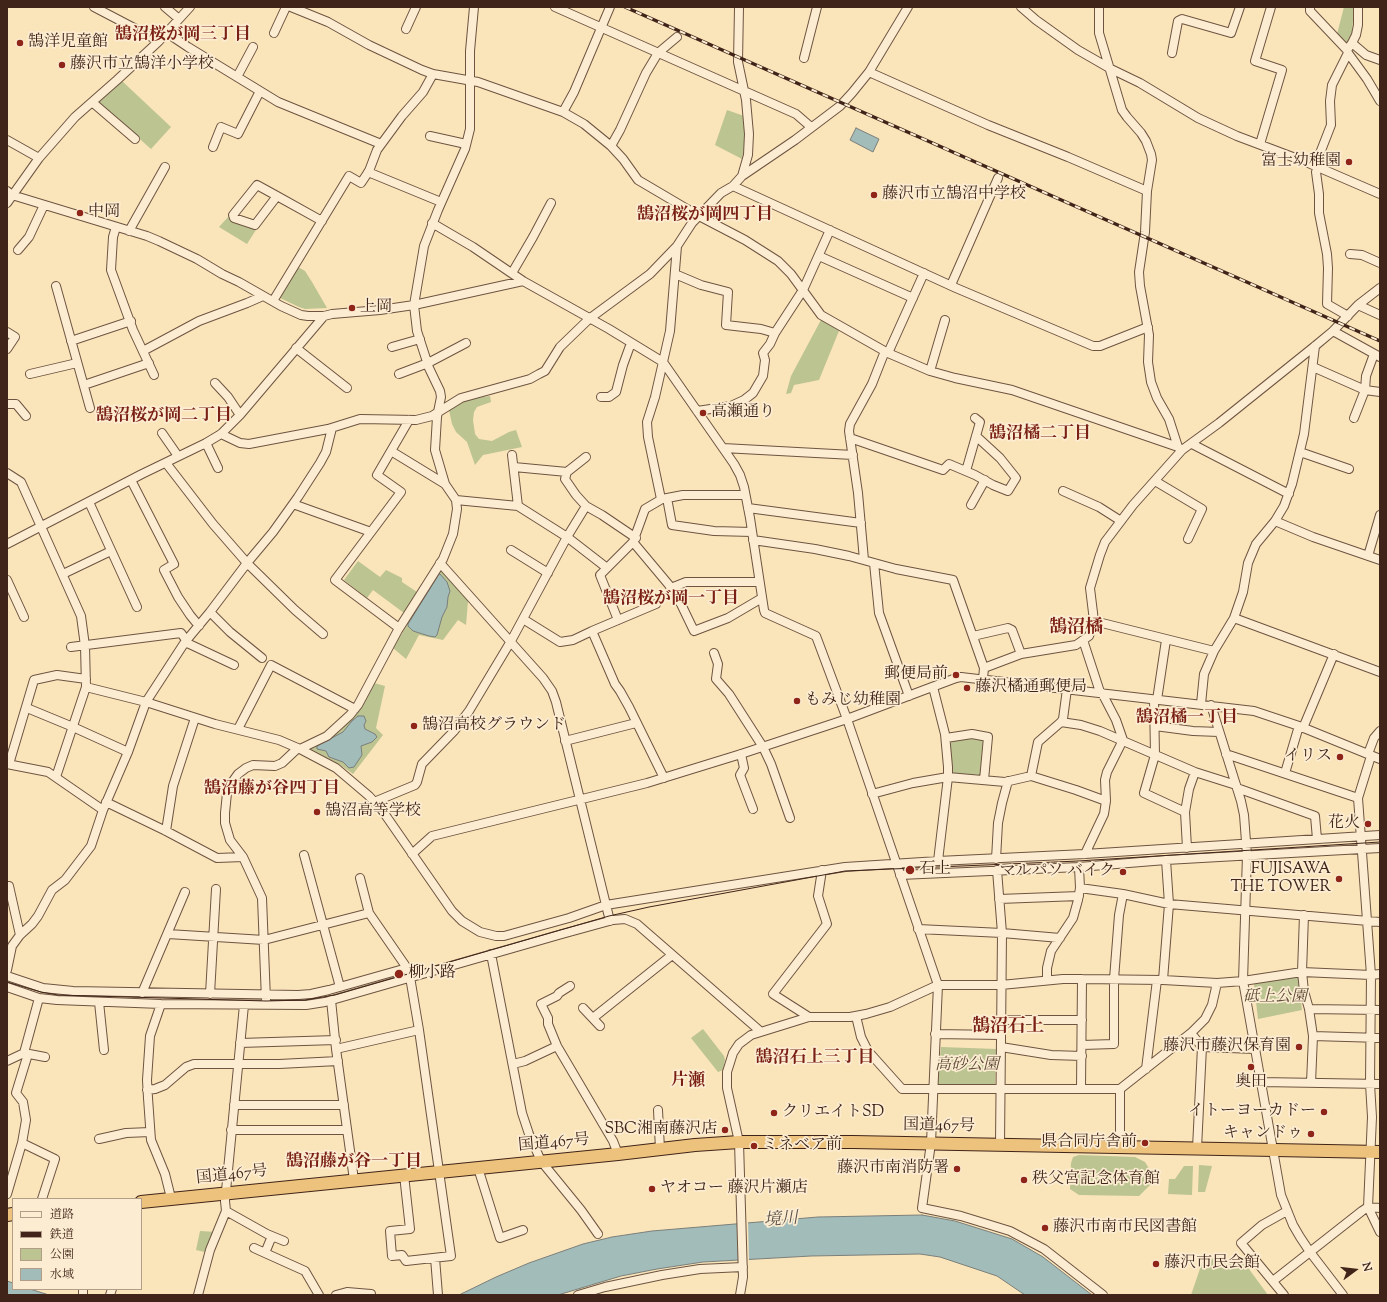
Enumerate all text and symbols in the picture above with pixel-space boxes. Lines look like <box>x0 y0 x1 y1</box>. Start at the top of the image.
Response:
district label: 鵠沼桜が岡三丁目 <box>115 26 251 46</box>
place label: 鵠洋児童館 <box>28 33 108 53</box>
marker: 鵠洋児童館 <box>15 38 25 48</box>
place label: 藤沢市立鵠洋小学校 <box>70 55 214 75</box>
marker: 藤沢市立鵠洋小学校 <box>57 60 67 70</box>
place label: 富士幼稚園 <box>1261 152 1341 172</box>
marker: 富士幼稚園 <box>1344 157 1354 167</box>
place label: 藤沢市立鵠沼中学校 <box>882 185 1026 205</box>
marker: 藤沢市立鵠沼中学校 <box>869 190 879 200</box>
place label: 中岡 <box>88 203 120 223</box>
district label: 鵠沼桜が岡四丁目 <box>637 206 773 226</box>
marker: 中岡 <box>75 208 85 218</box>
place label: 上岡 <box>360 298 392 318</box>
marker: 上岡 <box>347 303 357 313</box>
place label: 高瀬通り <box>711 403 775 423</box>
district label: 鵠沼桜が岡二丁目 <box>96 407 232 427</box>
marker: 高瀬通り <box>698 408 708 418</box>
district label: 鵠沼橘二丁目 <box>989 425 1091 445</box>
district label: 鵠沼桜が岡一丁目 <box>603 590 739 610</box>
district label: 鵠沼橘 <box>1049 618 1103 640</box>
place label: 郵便局前 <box>884 665 948 685</box>
marker: 郵便局前 <box>951 670 961 680</box>
place label: 藤沢橘通郵便局 <box>975 678 1087 698</box>
marker: 藤沢橘通郵便局 <box>962 683 972 693</box>
place label: もみじ幼稚園 <box>805 691 901 711</box>
marker: もみじ幼稚園 <box>792 696 802 706</box>
district label: 鵠沼橘一丁目 <box>1136 709 1238 729</box>
place label: 鵠沼高校グラウンド <box>422 716 566 736</box>
marker: 鵠沼高校グラウンド <box>409 721 419 731</box>
place label: イリス <box>1284 747 1332 767</box>
marker: イリス <box>1335 752 1345 762</box>
district label: 鵠沼藤が谷四丁目 <box>204 780 340 800</box>
place label: 鵠沼高等学校 <box>325 802 421 822</box>
marker: 鵠沼高等学校 <box>312 807 322 817</box>
place label: 花火 <box>1328 814 1360 834</box>
marker: 花火 <box>1363 819 1373 829</box>
place label: 石上 <box>919 860 951 880</box>
place label: FUJISAWA THE TOWER <box>1231 860 1331 898</box>
place label: マルパソ バイク <box>1000 862 1115 882</box>
marker: 石上 <box>904 864 916 876</box>
marker: マルパソ バイク <box>1118 867 1128 877</box>
marker: FUJISAWA THE TOWER <box>1334 874 1344 884</box>
place label: 柳小路 <box>408 964 456 984</box>
marker: 柳小路 <box>393 968 405 980</box>
park label: 砥上公園 <box>1243 988 1307 1008</box>
district label: 鵠沼石上 <box>972 1017 1044 1039</box>
place label: 藤沢市藤沢保育園 <box>1163 1037 1291 1057</box>
marker: 藤沢市藤沢保育園 <box>1294 1042 1304 1052</box>
district label: 鵠沼石上三丁目 <box>756 1049 874 1069</box>
park label: 高砂公園 <box>935 1056 999 1076</box>
marker: 奥田 <box>1246 1062 1256 1072</box>
district label: 片瀬 <box>671 1072 705 1092</box>
place label: 奥田 <box>1235 1073 1267 1093</box>
place label: イトーヨーカドー <box>1188 1102 1316 1122</box>
place label: クリエイトSD <box>782 1103 884 1123</box>
marker: イトーヨーカドー <box>1319 1107 1329 1117</box>
marker: クリエイトSD <box>769 1108 779 1118</box>
street label: 国道467号 <box>903 1117 975 1137</box>
place label: SBC湘南藤沢店 <box>604 1120 717 1140</box>
place label: キャンドゥ <box>1223 1124 1303 1144</box>
marker: SBC湘南藤沢店 <box>720 1125 730 1135</box>
marker: キャンドゥ <box>1306 1129 1316 1139</box>
street label: 国道467号 <box>517 1131 591 1157</box>
place label: 県合同庁舎前 <box>1041 1133 1137 1153</box>
place label: ミネベア前 <box>762 1136 842 1156</box>
marker: 県合同庁舎前 <box>1140 1138 1150 1148</box>
marker: ミネベア前 <box>749 1141 759 1151</box>
district label: 鵠沼藤が谷一丁目 <box>286 1153 422 1173</box>
place label: 藤沢市南消防署 <box>837 1159 949 1179</box>
street label: 国道467号 <box>195 1163 269 1189</box>
marker: 藤沢市南消防署 <box>952 1164 962 1174</box>
place label: 秩父宮記念体育館 <box>1032 1170 1160 1190</box>
marker: 秩父宮記念体育館 <box>1019 1175 1029 1185</box>
place label: ヤオコー 藤沢片瀬店 <box>660 1179 807 1199</box>
marker: ヤオコー 藤沢片瀬店 <box>647 1184 657 1194</box>
legend <box>12 1198 142 1290</box>
text: 道路 <box>50 1206 74 1224</box>
water label: 境川 <box>763 1210 799 1232</box>
place label: 藤沢市南市民図書館 <box>1053 1218 1197 1238</box>
marker: 藤沢市南市民図書館 <box>1040 1223 1050 1233</box>
text: 鉄道 <box>50 1226 74 1244</box>
text: 公園 <box>50 1246 74 1264</box>
north arrow <box>1335 1250 1375 1290</box>
place label: 藤沢市民会館 <box>1164 1254 1260 1274</box>
marker: 藤沢市民会館 <box>1151 1259 1161 1269</box>
text: N <box>1358 1261 1375 1273</box>
text: 水域 <box>50 1266 74 1284</box>

